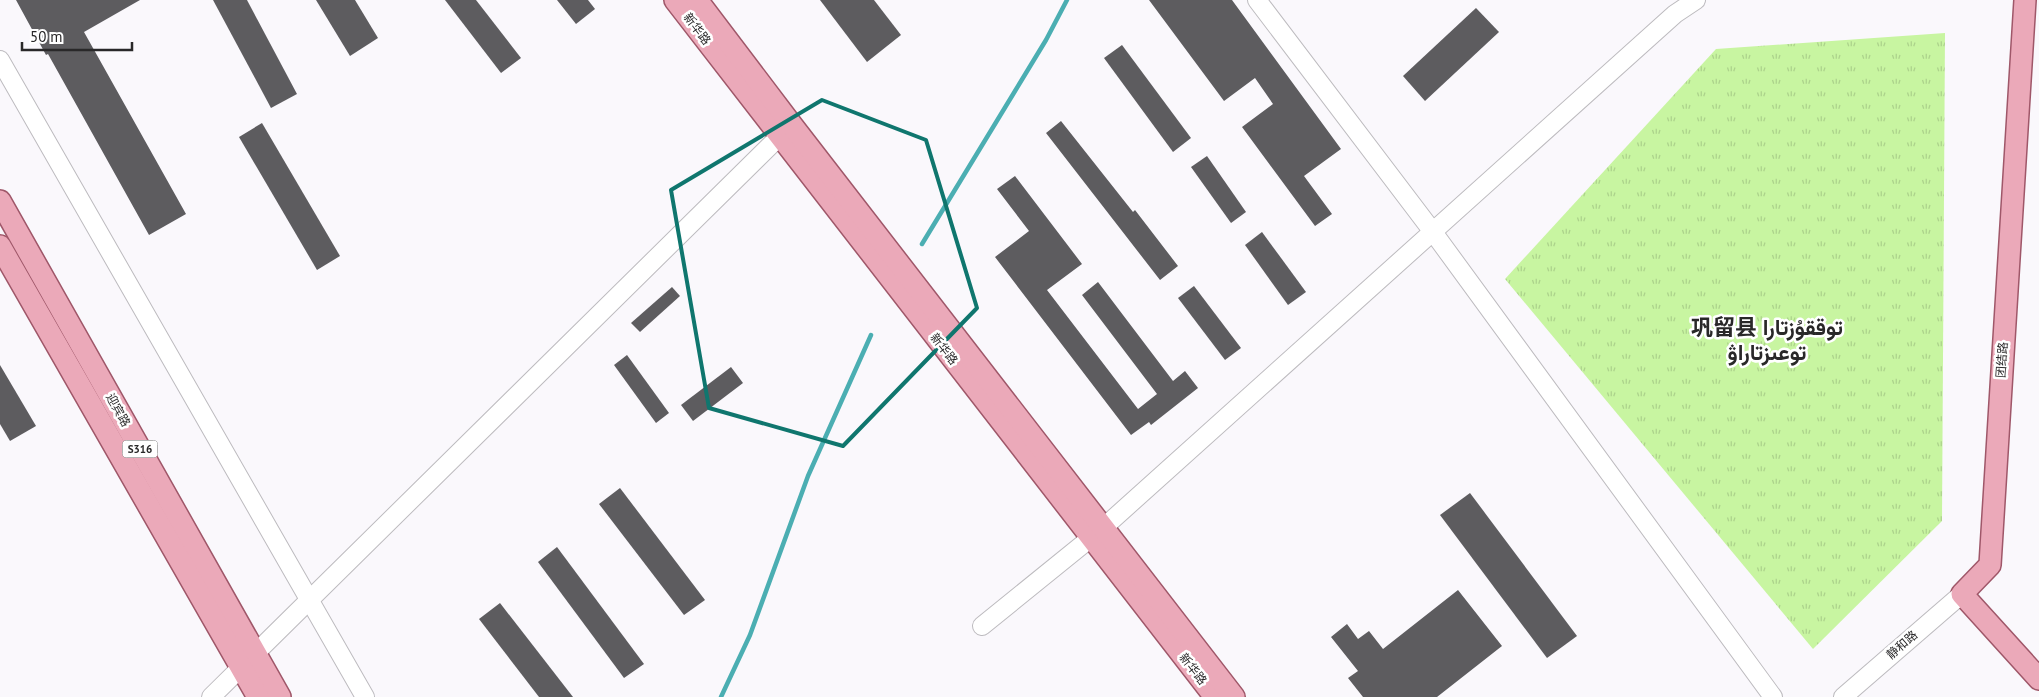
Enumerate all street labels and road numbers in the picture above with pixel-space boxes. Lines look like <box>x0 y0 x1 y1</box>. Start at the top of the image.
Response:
street label: 新华路 <box>681 10 714 48</box>
street label: 新华路 <box>927 330 961 367</box>
street label: 团结路 <box>1993 341 2010 378</box>
street label: 迎宾路 <box>103 390 134 429</box>
road number: S316 <box>122 440 158 458</box>
street label: 静和路 <box>1883 627 1920 662</box>
street label: 新华路 <box>1176 650 1210 687</box>

